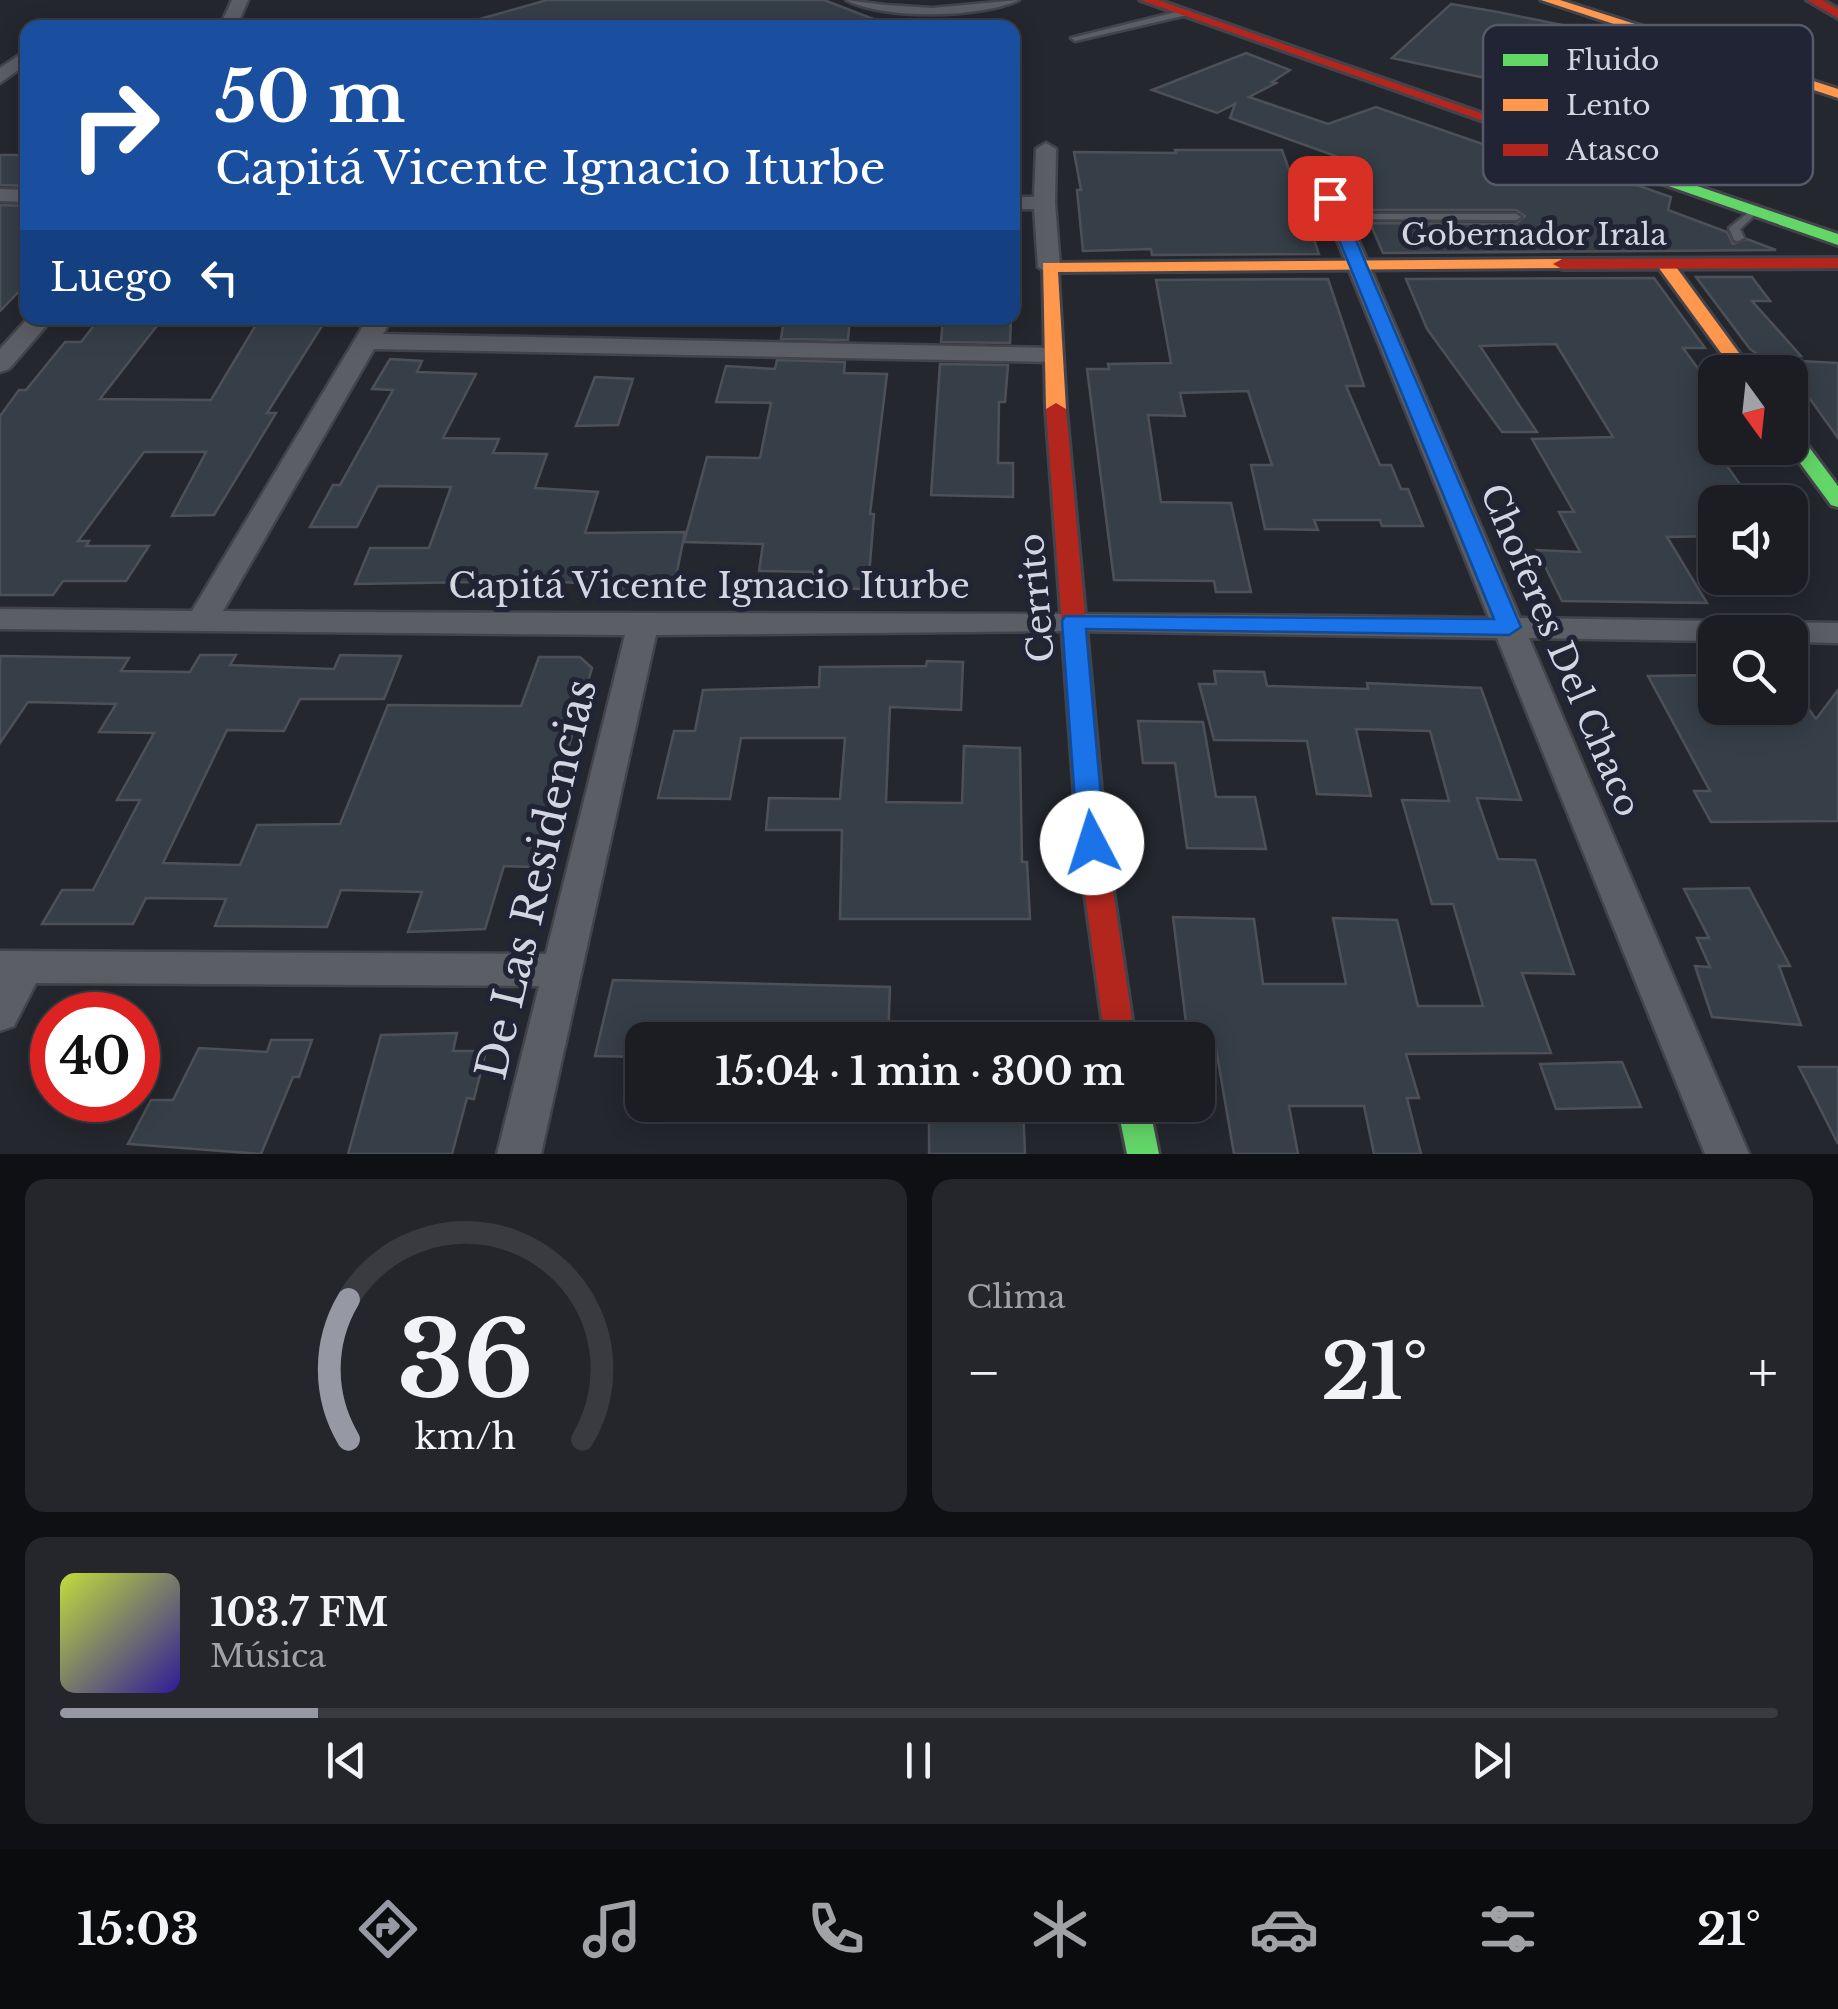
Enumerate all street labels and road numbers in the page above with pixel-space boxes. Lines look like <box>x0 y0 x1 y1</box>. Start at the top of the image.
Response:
street label: Gobernador Irala <box>1401 216 1667 253</box>
street label: Choferes Del Chaco <box>1471 477 1651 823</box>
street label: Cerrito <box>1009 532 1063 664</box>
street label: Capitá Vicente Ignacio Iturbe <box>448 564 970 607</box>
street label: De Las Residencias <box>465 674 607 1084</box>

